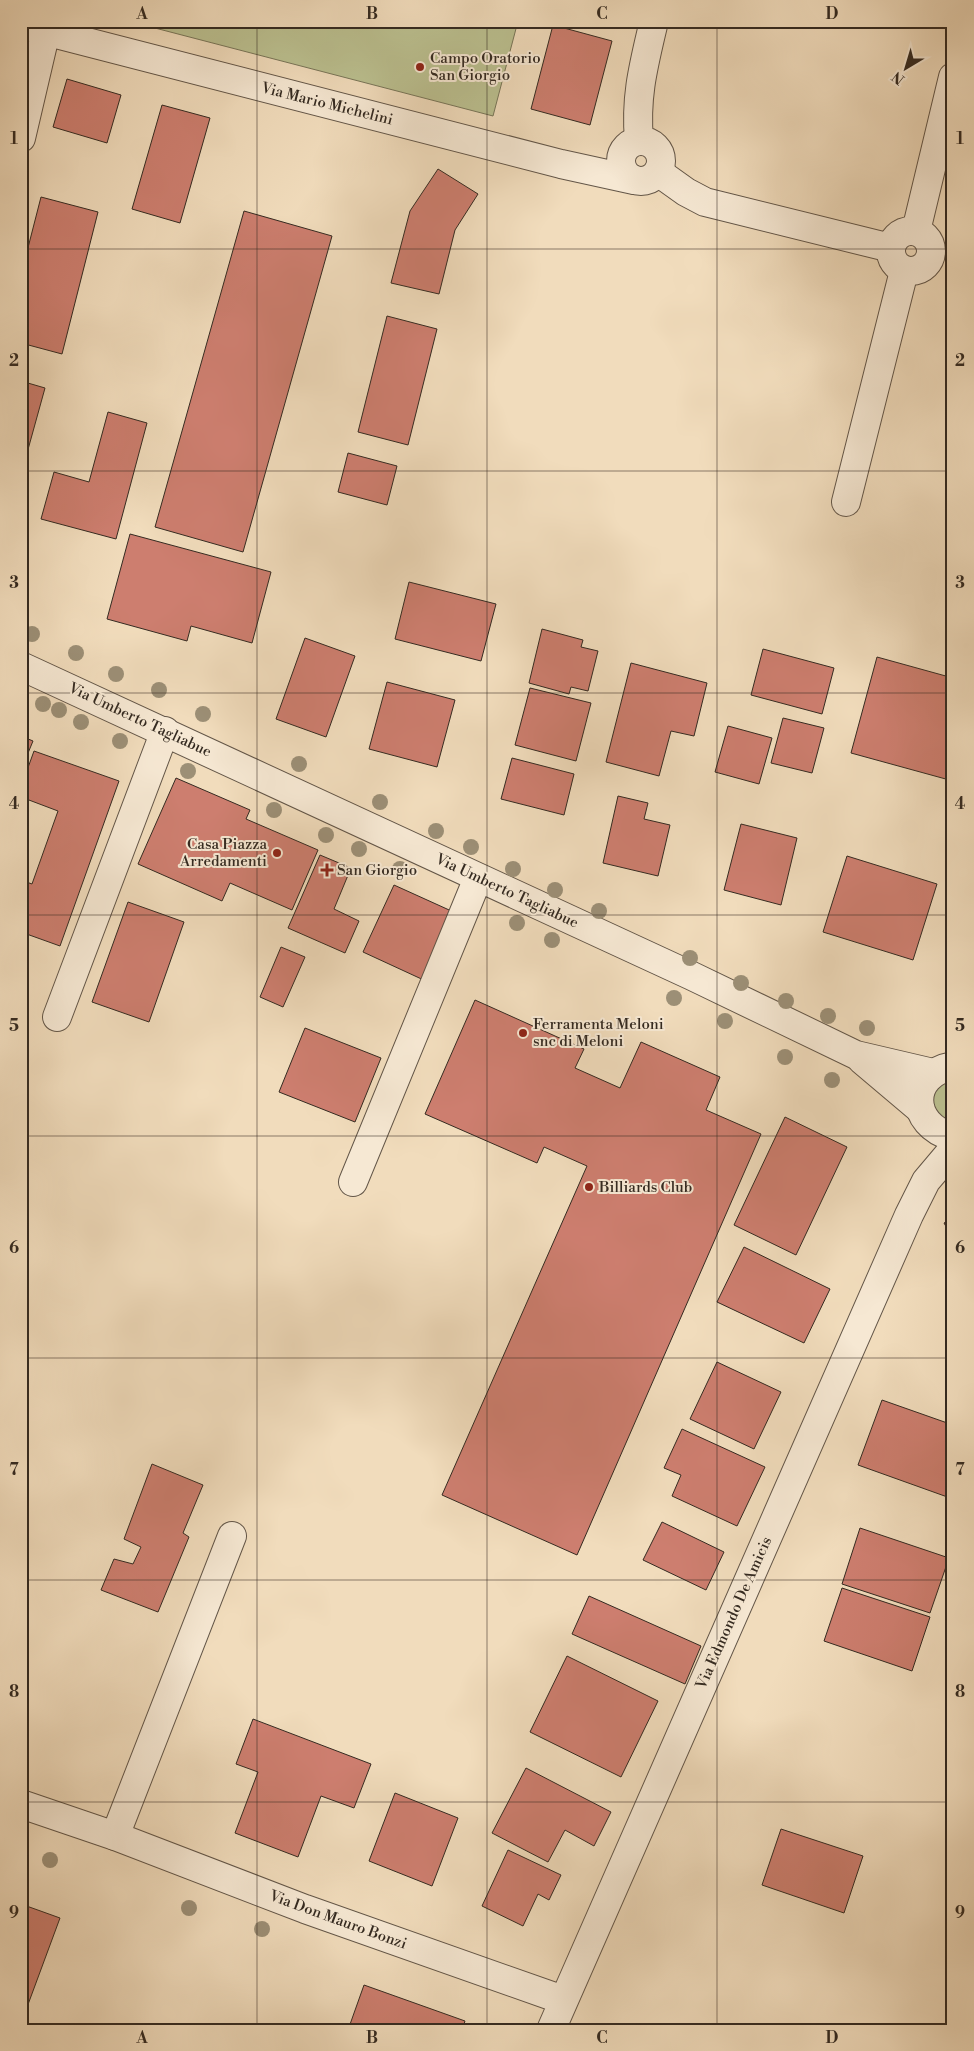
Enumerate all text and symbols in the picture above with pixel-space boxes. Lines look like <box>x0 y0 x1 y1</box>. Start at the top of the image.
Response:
text: A <box>135 4 148 24</box>
text: B <box>366 4 378 24</box>
text: C <box>596 4 608 24</box>
text: D <box>826 4 839 24</box>
north arrow <box>882 42 932 92</box>
place label: Campo Oratorio San Giorgio <box>430 49 541 85</box>
marker: Campo Oratorio San Giorgio <box>414 61 426 73</box>
text: N <box>889 67 909 88</box>
street label: Via Mario Michelini <box>258 78 395 130</box>
text: 1 <box>10 129 18 149</box>
text: 1 <box>956 129 964 149</box>
text: 2 <box>9 351 19 371</box>
text: 2 <box>955 351 965 371</box>
text: 3 <box>9 573 19 593</box>
text: 3 <box>955 573 965 593</box>
street label: Via Umberto Tagliabue <box>65 678 215 762</box>
text: 4 <box>9 794 20 814</box>
text: 4 <box>955 794 966 814</box>
place label: Casa Piazza Arredamenti <box>179 835 267 871</box>
marker: Casa Piazza Arredamenti <box>271 847 283 859</box>
street label: Via Umberto Tagliabue <box>432 849 582 933</box>
place label: San Giorgio <box>337 861 417 880</box>
marker: San Giorgio <box>321 864 333 876</box>
place label: Ferramenta Meloni snc di Meloni <box>533 1015 664 1051</box>
text: 5 <box>9 1016 19 1036</box>
text: 5 <box>955 1016 965 1036</box>
marker: Ferramenta Meloni snc di Meloni <box>517 1027 529 1039</box>
place label: Billiards Club <box>598 1178 692 1197</box>
marker: Billiards Club <box>583 1181 595 1193</box>
text: 6 <box>9 1238 19 1258</box>
text: 6 <box>955 1238 965 1258</box>
text: 7 <box>9 1460 19 1480</box>
text: 7 <box>955 1460 965 1480</box>
street label: Via Edmondo De Amicis <box>691 1534 776 1693</box>
text: 8 <box>9 1682 19 1702</box>
text: 8 <box>955 1682 965 1702</box>
street label: Via Don Mauro Bonzi <box>266 1886 409 1954</box>
text: 9 <box>9 1903 19 1923</box>
text: 9 <box>955 1903 965 1923</box>
text: A <box>135 2028 148 2048</box>
text: B <box>366 2028 378 2048</box>
text: C <box>596 2028 608 2048</box>
text: D <box>826 2028 839 2048</box>

